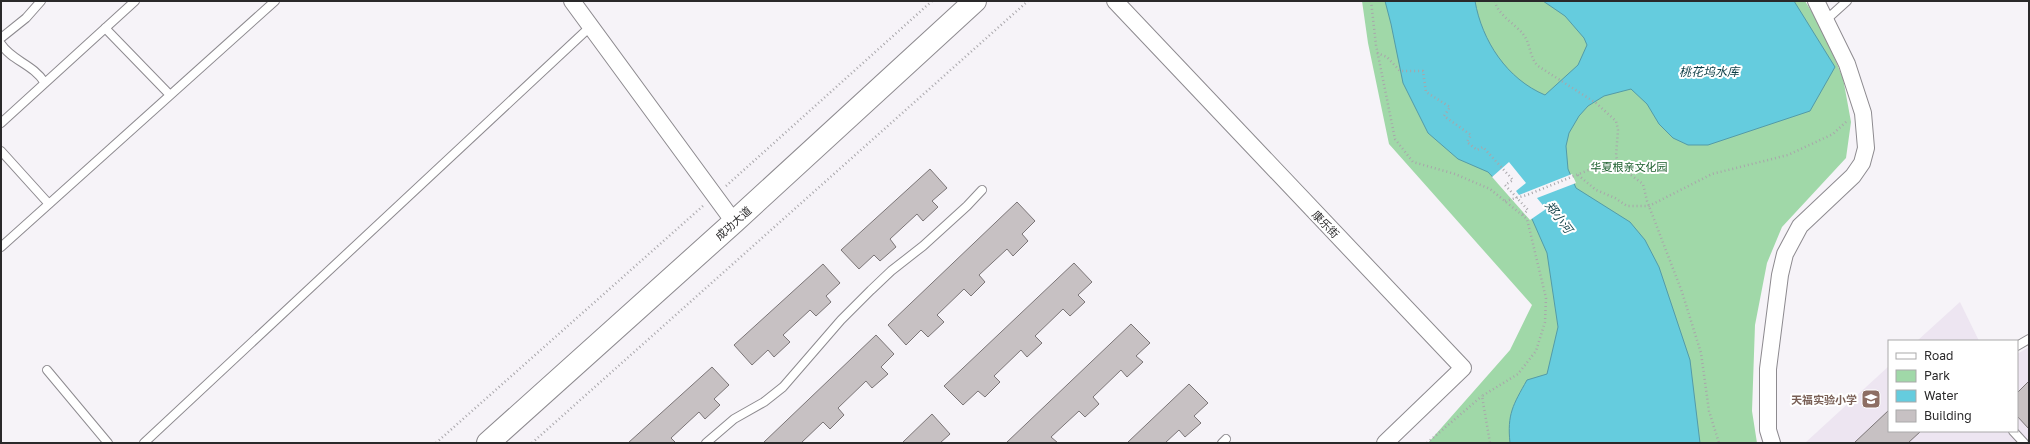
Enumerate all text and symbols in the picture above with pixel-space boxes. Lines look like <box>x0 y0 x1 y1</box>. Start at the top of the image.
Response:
water label: 桃花坞水库 <box>1679 64 1741 79</box>
park label: 华夏根亲文化园 <box>1591 160 1668 173</box>
water label: 郑小河 <box>1542 198 1577 237</box>
street label: 成功大道 <box>712 203 754 243</box>
street label: 康乐街 <box>1310 208 1342 240</box>
legend <box>1888 340 2018 432</box>
text: Road <box>1924 348 1953 363</box>
text: Park <box>1924 368 1950 383</box>
school or university icon: 天福实验小学 <box>1860 388 1882 410</box>
text: Water <box>1924 388 1958 403</box>
place label: 天福实验小学 <box>1791 393 1857 406</box>
text: Building <box>1924 408 1972 423</box>

